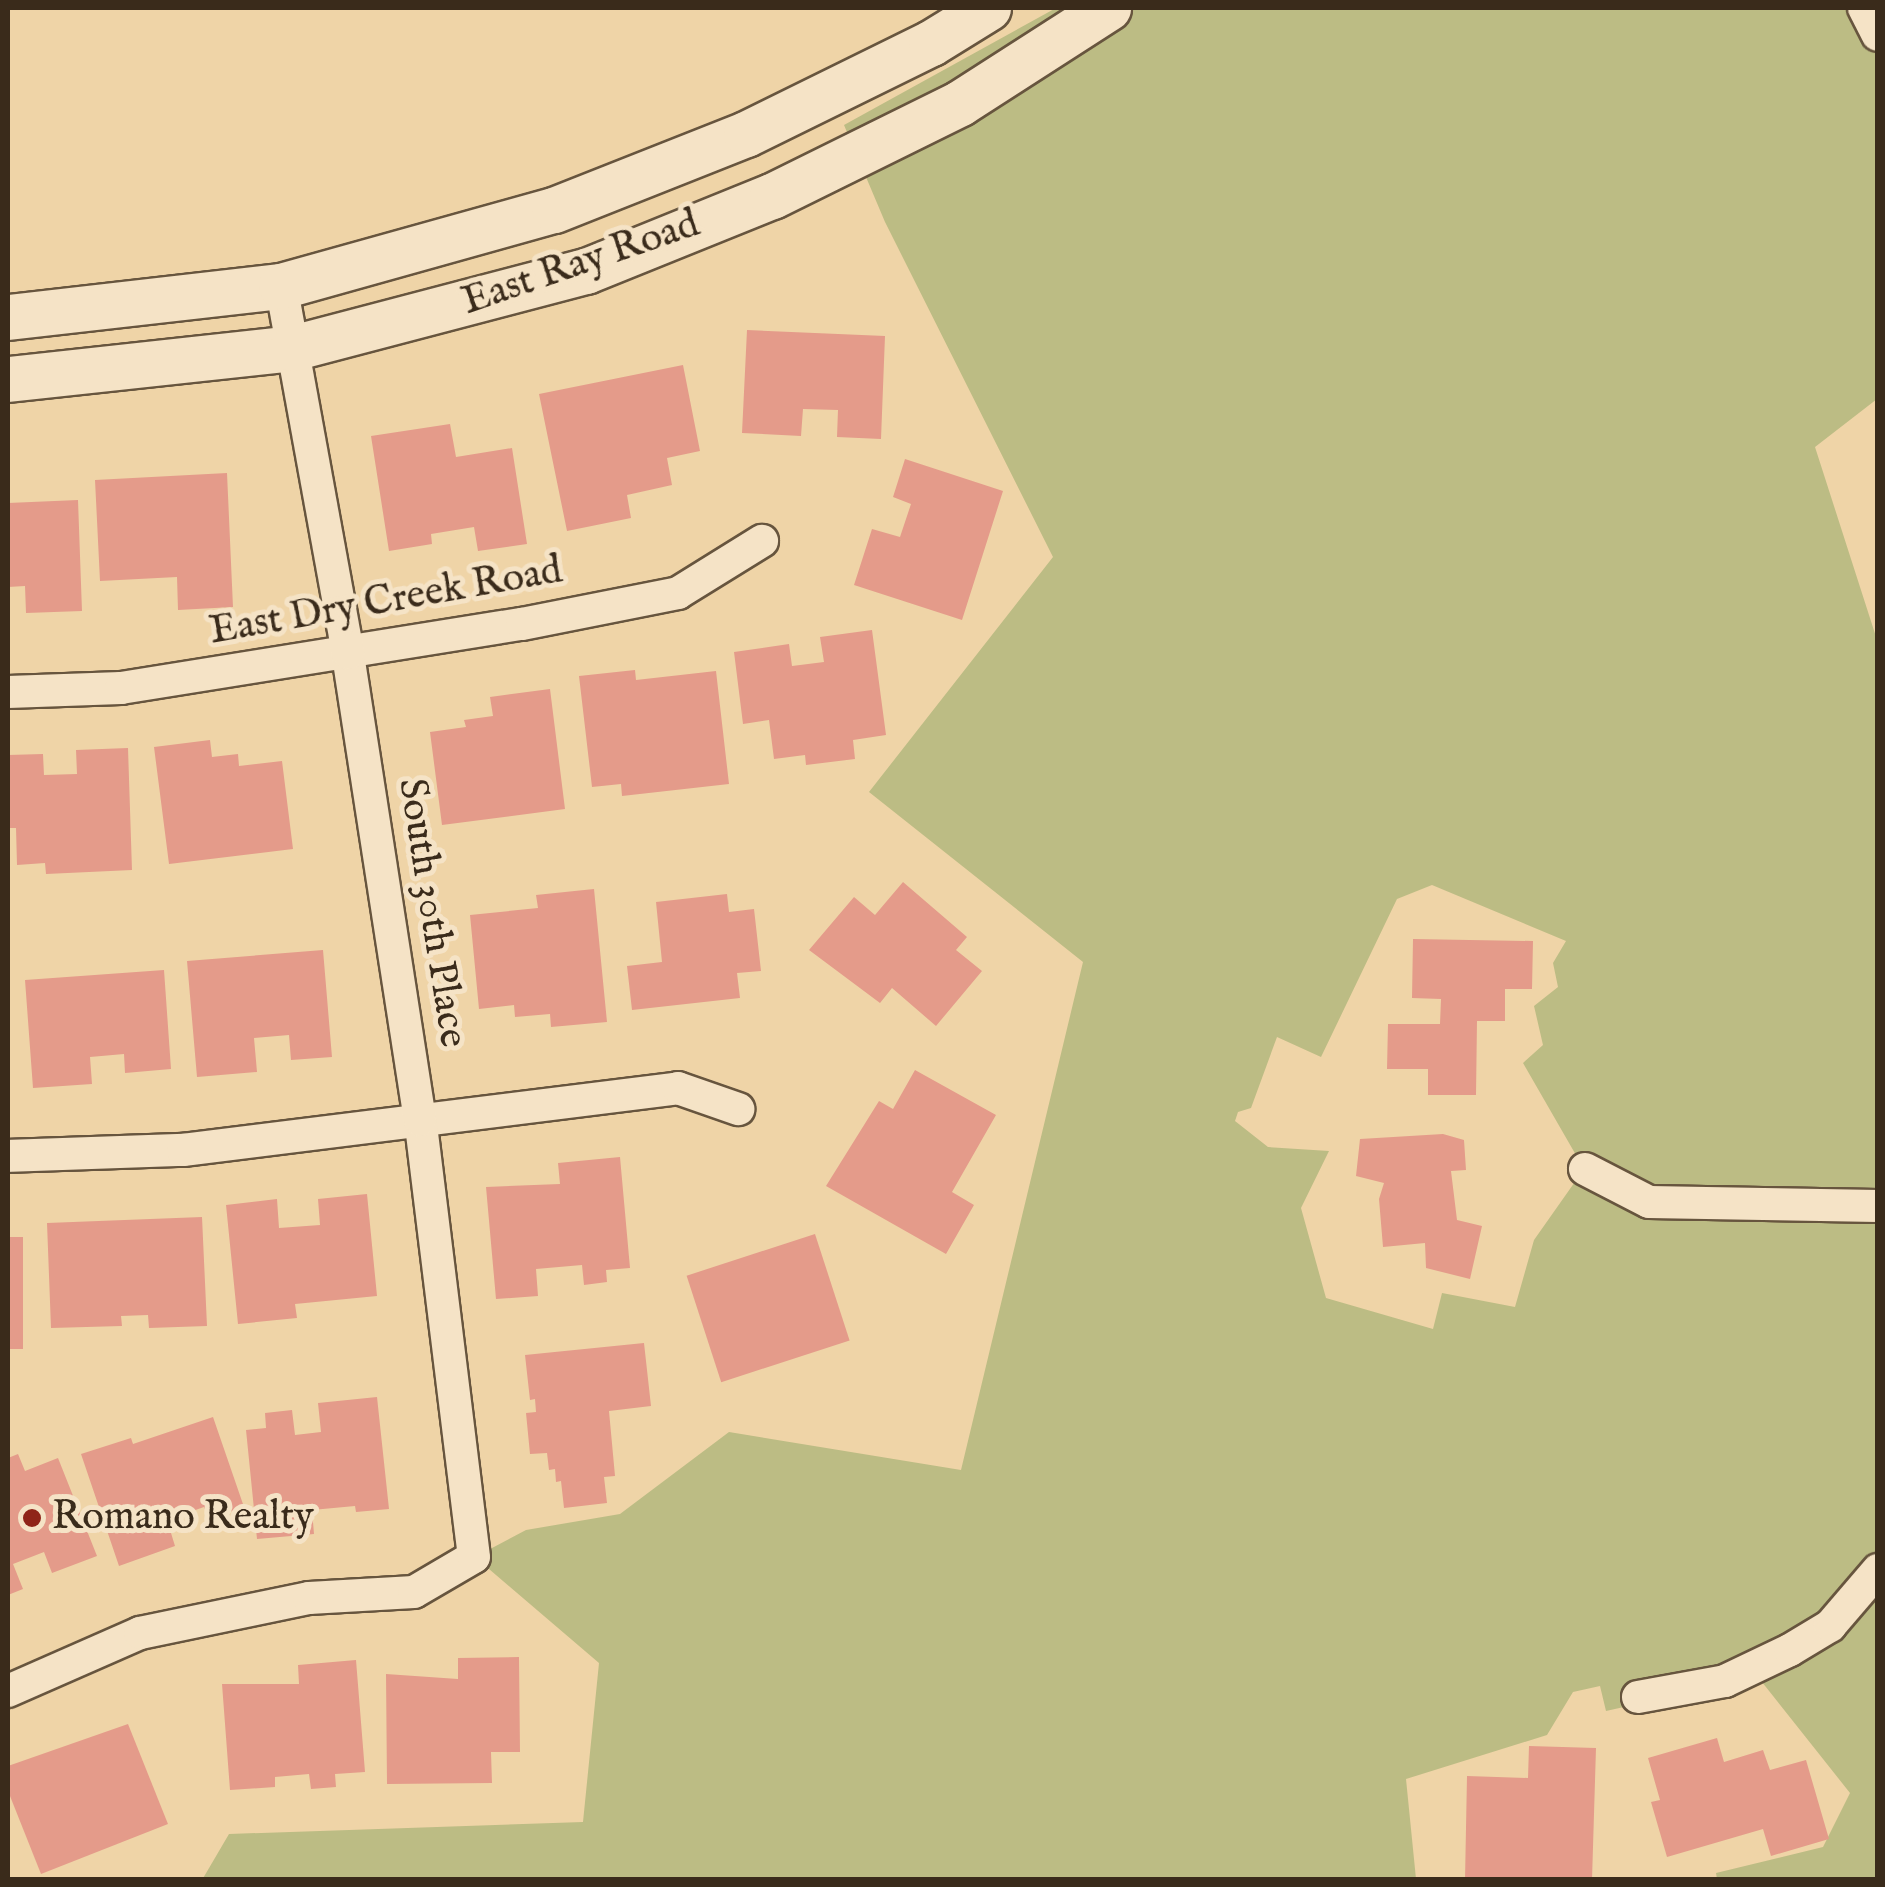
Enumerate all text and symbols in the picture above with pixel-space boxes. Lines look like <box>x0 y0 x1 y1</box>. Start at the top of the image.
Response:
street label: East Ray Road <box>456 201 706 327</box>
street label: East Dry Creek Road <box>206 547 566 657</box>
street label: South 30th Place <box>386 775 476 1051</box>
place label: Romano Realty <box>52 1494 314 1542</box>
marker: Romano Realty <box>21 1507 43 1529</box>

